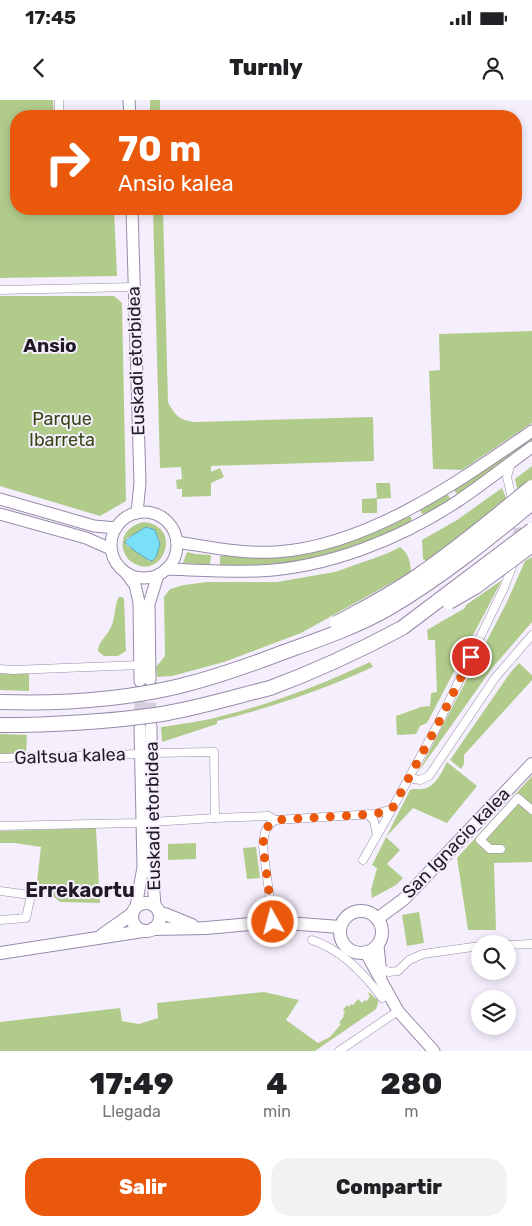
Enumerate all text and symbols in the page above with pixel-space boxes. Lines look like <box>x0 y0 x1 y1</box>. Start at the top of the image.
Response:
text: 17:45 <box>25 6 76 29</box>
icon: back <box>25 54 53 82</box>
text: Turnly <box>229 54 303 81</box>
icon: person <box>479 54 507 82</box>
text: 70 m <box>118 128 201 170</box>
icon: right <box>35 130 100 195</box>
text: Ansio kalea <box>118 170 234 197</box>
street label: Euskadi etorbidea <box>122 286 150 436</box>
district label: Ansio <box>23 334 77 357</box>
park label: Parque Ibarreta <box>29 408 95 451</box>
pin <box>450 636 492 678</box>
icon: arrive <box>457 643 485 671</box>
street label: Euskadi etorbidea <box>141 741 165 891</box>
street label: Galtsua kalea <box>14 743 126 769</box>
street label: San Ignacio kalea <box>398 783 514 903</box>
district label: Errekaortu <box>25 878 135 902</box>
position arrow <box>246 895 298 947</box>
map controls <box>471 935 516 1035</box>
button: search <box>471 935 516 980</box>
button: layers <box>471 990 516 1035</box>
text: 17:49 <box>90 1066 174 1102</box>
text: 4 <box>266 1066 288 1102</box>
text: 280 <box>380 1066 442 1102</box>
text: Llegada <box>102 1102 161 1121</box>
text: min <box>263 1102 291 1121</box>
text: m <box>404 1102 419 1121</box>
button: Salir <box>25 1158 261 1216</box>
button: Compartir <box>271 1158 507 1216</box>

